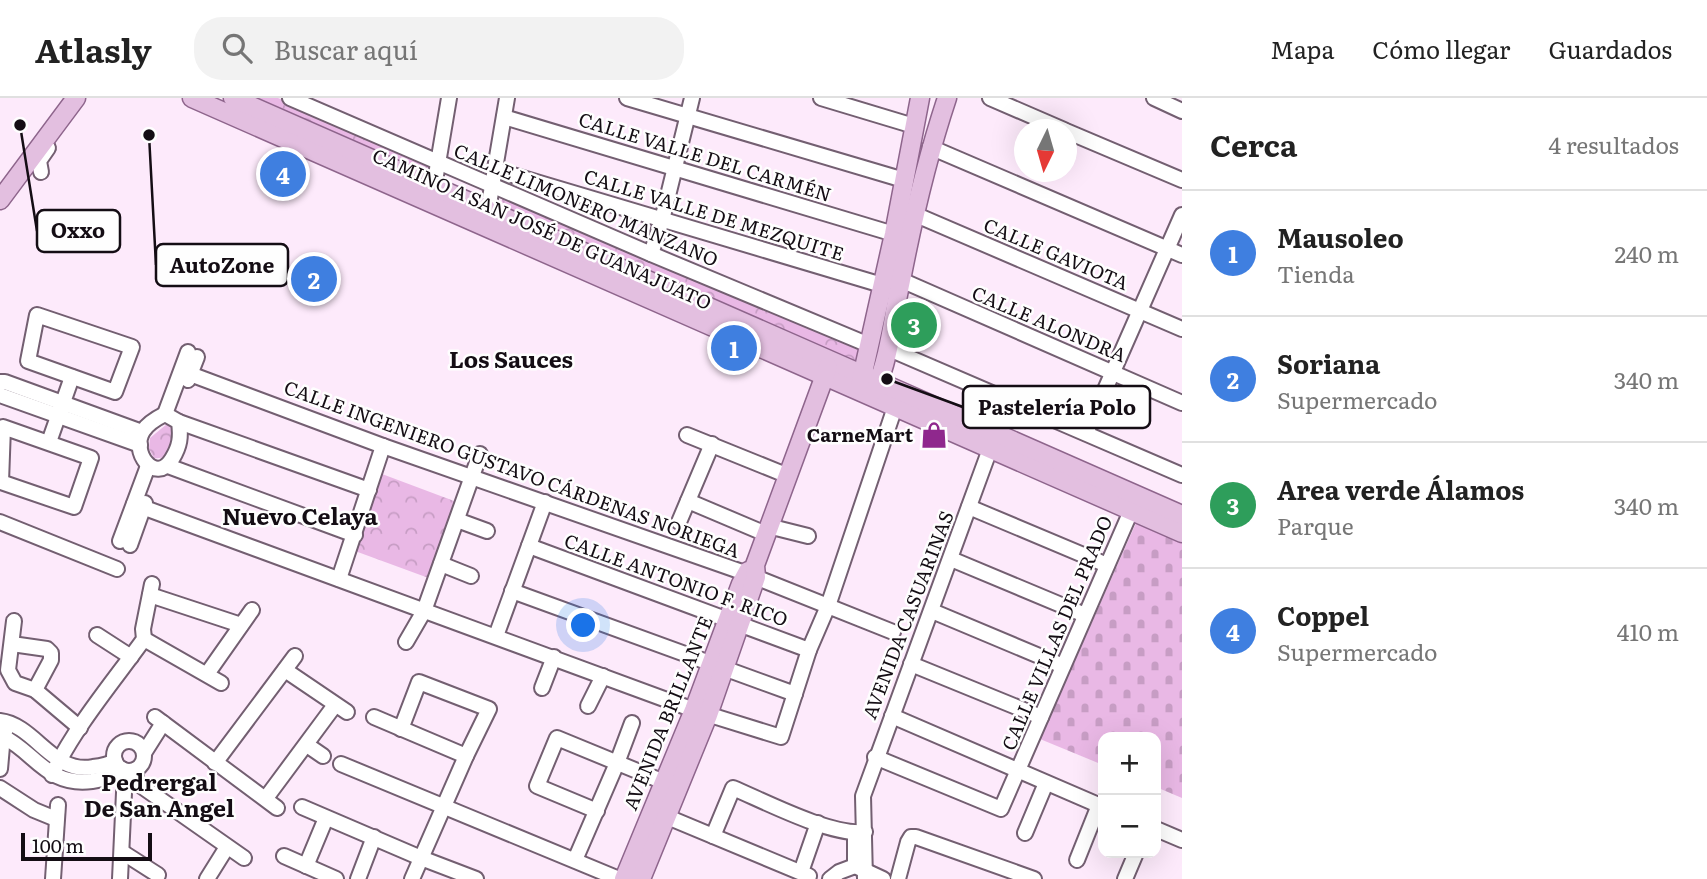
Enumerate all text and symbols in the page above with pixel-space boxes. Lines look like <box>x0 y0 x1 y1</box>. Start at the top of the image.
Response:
search box <box>194 17 684 80</box>
text: Atlasly <box>35 24 152 73</box>
icon: search <box>218 29 256 67</box>
text: Buscar aquí <box>274 29 418 68</box>
text: Mapa <box>1270 31 1334 66</box>
text: Cómo llegar <box>1372 31 1510 66</box>
text: Guardados <box>1548 31 1672 66</box>
street label: CALLE VALLE DEL CARMÉN <box>575 104 835 208</box>
north arrow <box>1014 119 1077 182</box>
text: Cerca <box>1210 122 1297 166</box>
text: 4 resultados <box>1548 127 1679 161</box>
street label: CALLE LIMONERO MANZANO <box>450 136 723 273</box>
street label: CAMINO A SAN JOSÉ DE GUANAJUATO <box>368 140 717 316</box>
pin: 4 <box>260 148 306 200</box>
street label: CALLE VALLE DE MEZQUITE <box>581 161 848 267</box>
callout: Oxxo <box>37 210 120 252</box>
street label: CALLE GAVIOTA <box>980 210 1133 296</box>
text: Oxxo <box>51 213 105 244</box>
text: Mausoleo <box>1277 217 1404 256</box>
text: 1 <box>1228 236 1238 270</box>
text: 240 m <box>1614 236 1679 270</box>
callout: AutoZone <box>156 244 288 286</box>
text: AutoZone <box>170 248 274 279</box>
pin: 2 <box>291 253 337 305</box>
text: Tienda <box>1277 256 1355 290</box>
street label: CALLE ALONDRA <box>968 278 1131 368</box>
pin: 3 <box>891 299 937 351</box>
pin: 1 <box>711 322 757 374</box>
district label: Los Sauces <box>449 341 573 375</box>
text: Soriana <box>1277 343 1380 382</box>
text: 2 <box>1227 362 1239 396</box>
text: 340 m <box>1614 362 1679 396</box>
street label: CALLE INGENIERO GUSTAVO CÁRDENAS NORIEGA <box>280 372 744 564</box>
text: Supermercado <box>1277 382 1437 416</box>
callout: Pastelería Polo <box>963 386 1150 428</box>
text: Pastelería Polo <box>978 390 1136 421</box>
place label: CarneMart <box>807 420 914 448</box>
shop icon: CarneMart <box>919 420 949 450</box>
text: Area verde Álamos <box>1277 469 1524 508</box>
text: 3 <box>1227 488 1239 522</box>
text: 340 m <box>1614 488 1679 522</box>
district label: Nuevo Celaya <box>222 498 379 532</box>
street label: AVENIDA CASUARINAS <box>854 506 960 723</box>
text: Parque <box>1277 508 1354 542</box>
street label: CALLE VILLAS DEL PRADO <box>994 511 1118 754</box>
street label: CALLE ANTONIO F. RICO <box>561 526 792 633</box>
text: Coppel <box>1277 595 1369 634</box>
your location <box>566 608 600 642</box>
street label: AVENIDA BRILLANTE <box>615 611 719 814</box>
text: 4 <box>1226 614 1240 648</box>
text: 410 m <box>1617 614 1679 648</box>
text: Supermercado <box>1277 634 1437 668</box>
map controls <box>1098 732 1161 858</box>
button: + <box>1098 732 1161 795</box>
district label: Pedrergal De San Angel <box>84 764 234 824</box>
button: − <box>1098 795 1161 858</box>
scale bar <box>21 830 152 862</box>
text: 100 m <box>32 831 84 859</box>

